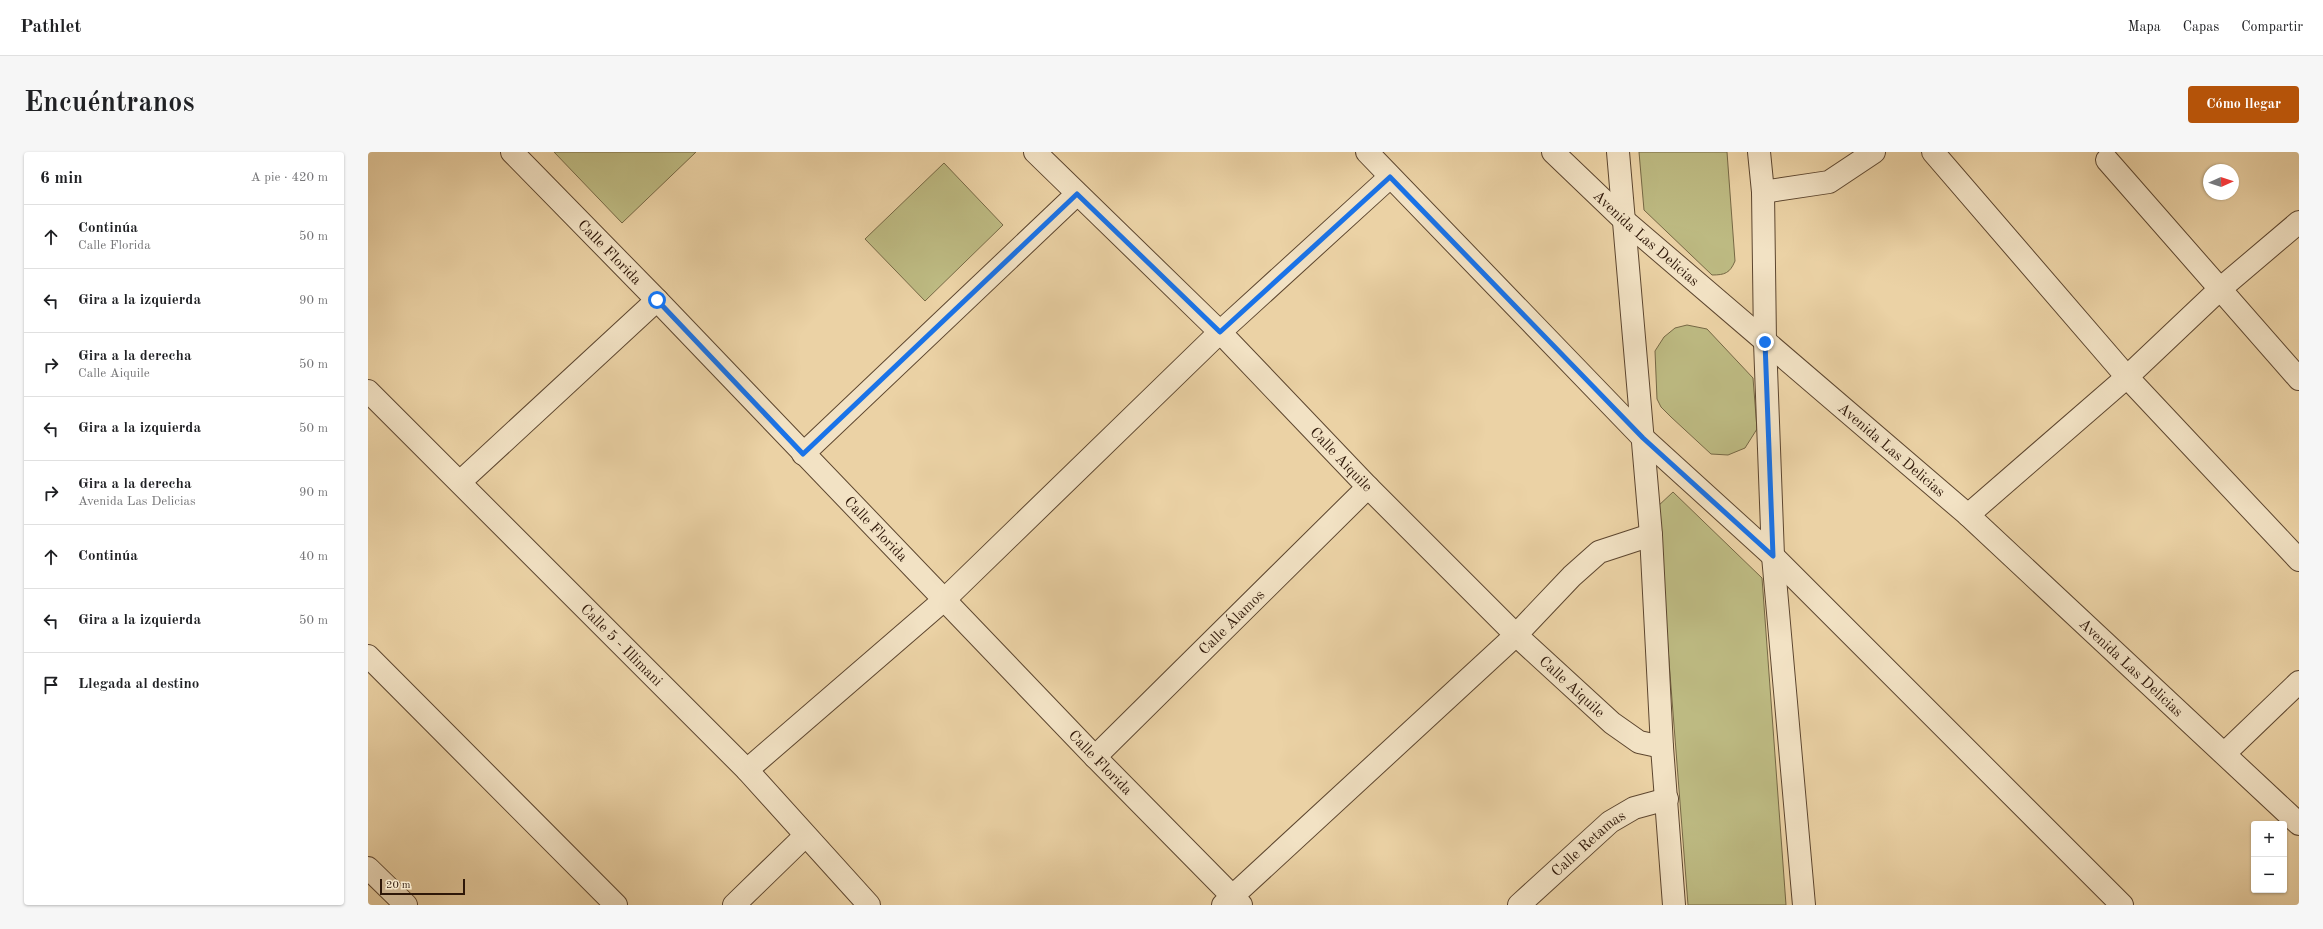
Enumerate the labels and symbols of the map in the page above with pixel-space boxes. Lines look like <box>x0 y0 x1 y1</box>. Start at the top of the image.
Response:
north arrow <box>2203 164 2239 200</box>
street label: Avenida Las Delicias <box>1589 189 1701 290</box>
street label: Calle Florida <box>574 218 644 289</box>
route start <box>648 291 666 309</box>
route end <box>1756 333 1774 351</box>
street label: Avenida Las Delicias <box>1834 401 1947 501</box>
street label: Calle Aiquile <box>1306 425 1374 495</box>
street label: Calle Florida <box>841 494 910 566</box>
street label: Calle Álamos <box>1197 588 1268 658</box>
street label: Calle 5 - Illimani <box>577 602 665 690</box>
street label: Avenida Las Delicias <box>2076 617 2185 720</box>
street label: Calle Aiquile <box>1536 654 1607 721</box>
street label: Calle Florida <box>1065 728 1135 799</box>
street label: Calle Retamas <box>1549 809 1629 880</box>
scale bar <box>380 877 465 896</box>

